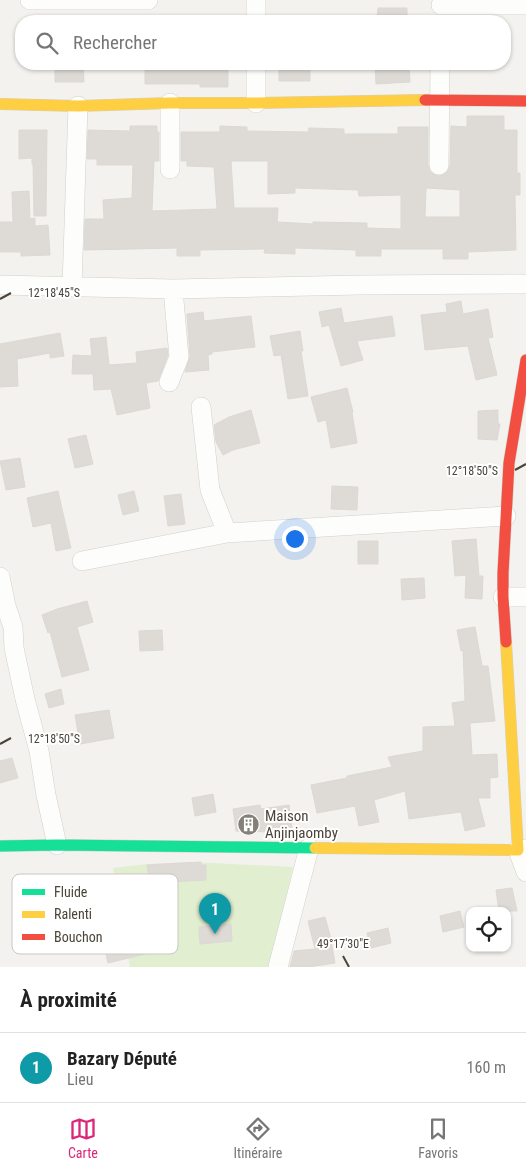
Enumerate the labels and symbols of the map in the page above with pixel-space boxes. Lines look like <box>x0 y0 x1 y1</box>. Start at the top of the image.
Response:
text: 12°18'45"S <box>28 286 80 300</box>
text: 12°18'50"S <box>446 464 498 478</box>
your location <box>282 526 308 552</box>
text: 12°18'50"S <box>28 732 80 746</box>
place label: Maison Anjinjaomby <box>265 807 338 842</box>
building icon: Maison Anjinjaomby <box>237 813 261 837</box>
legend <box>12 874 178 954</box>
text: Fluide <box>54 884 88 900</box>
pin: 1 <box>199 893 231 934</box>
text: Ralenti <box>54 906 92 922</box>
text: Bouchon <box>54 929 102 945</box>
text: 49°17'30"E <box>317 937 369 951</box>

